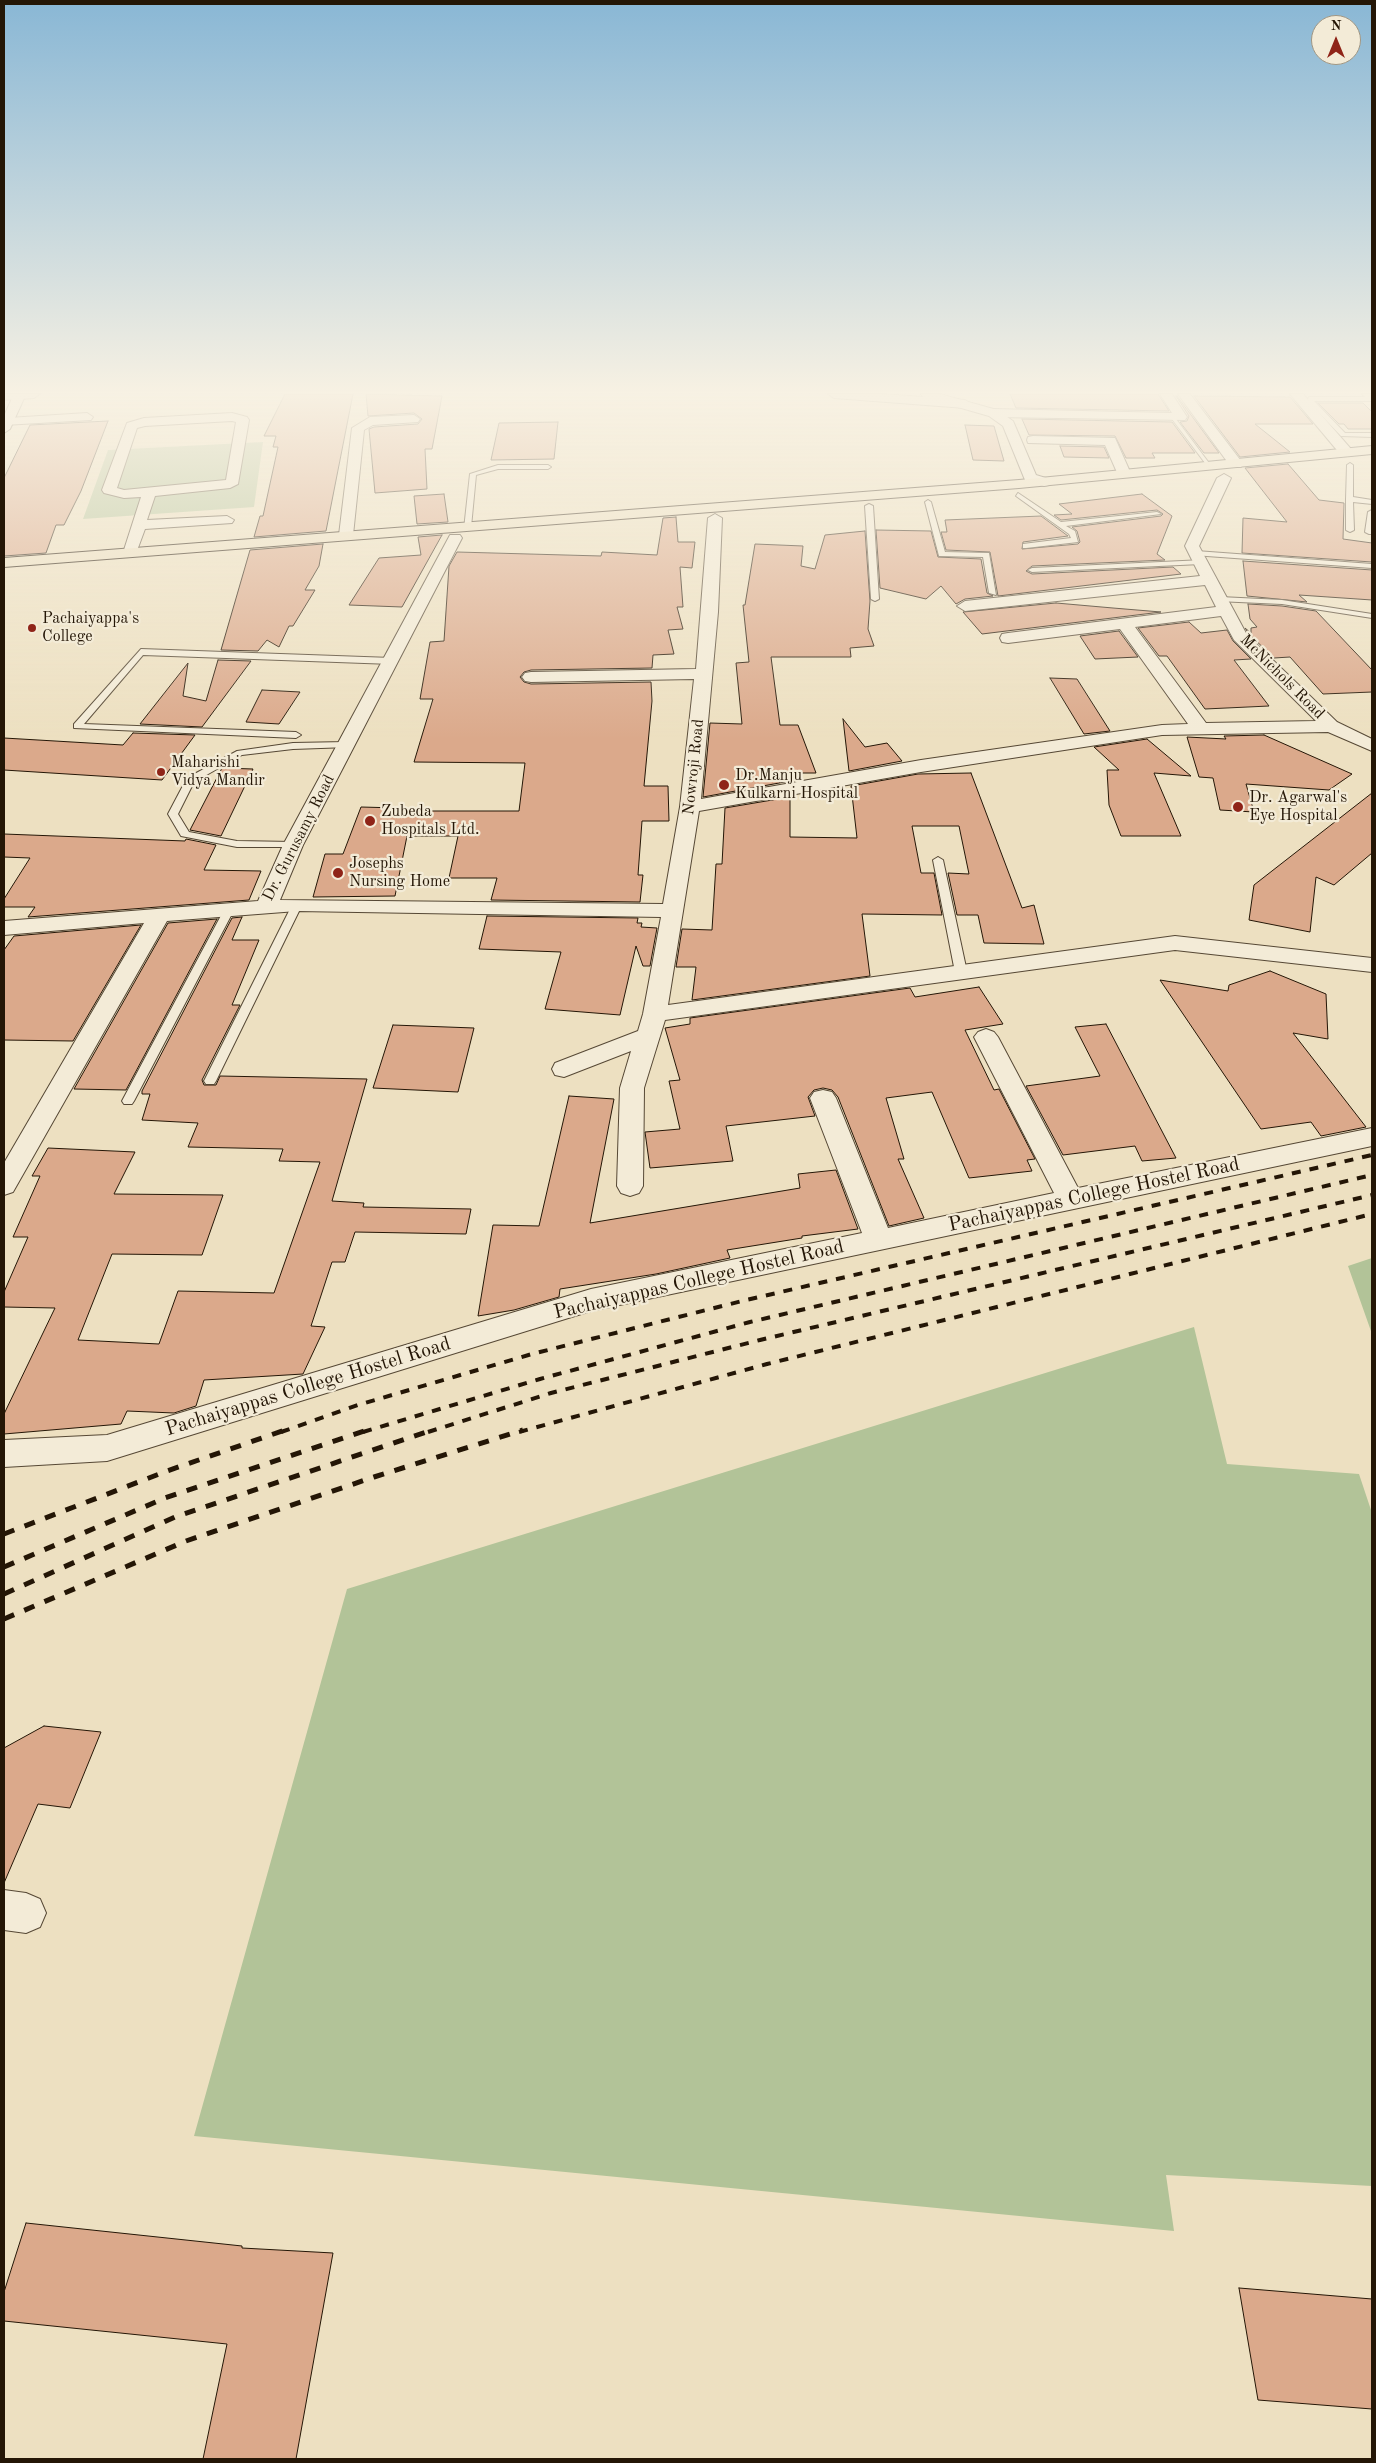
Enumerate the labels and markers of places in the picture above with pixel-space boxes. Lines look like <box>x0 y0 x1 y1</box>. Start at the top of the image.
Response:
place label: Pachaiyappa's College <box>42 609 139 647</box>
marker: Pachaiyappa's College <box>26 622 38 634</box>
place label: Maharishi Vidya Mandir <box>171 753 265 791</box>
marker: Maharishi Vidya Mandir <box>155 766 167 778</box>
place label: Dr.Manju Kulkarni Hospital <box>735 766 858 804</box>
marker: Dr.Manju Kulkarni Hospital <box>717 778 731 792</box>
place label: Dr. Agarwal's Eye Hospital <box>1249 788 1347 826</box>
marker: Dr. Agarwal's Eye Hospital <box>1231 800 1245 814</box>
place label: Zubeda Hospitals Ltd. <box>381 802 479 840</box>
marker: Zubeda Hospitals Ltd. <box>363 814 377 828</box>
place label: Josephs Nursing Home <box>349 854 450 892</box>
marker: Josephs Nursing Home <box>331 866 345 880</box>

